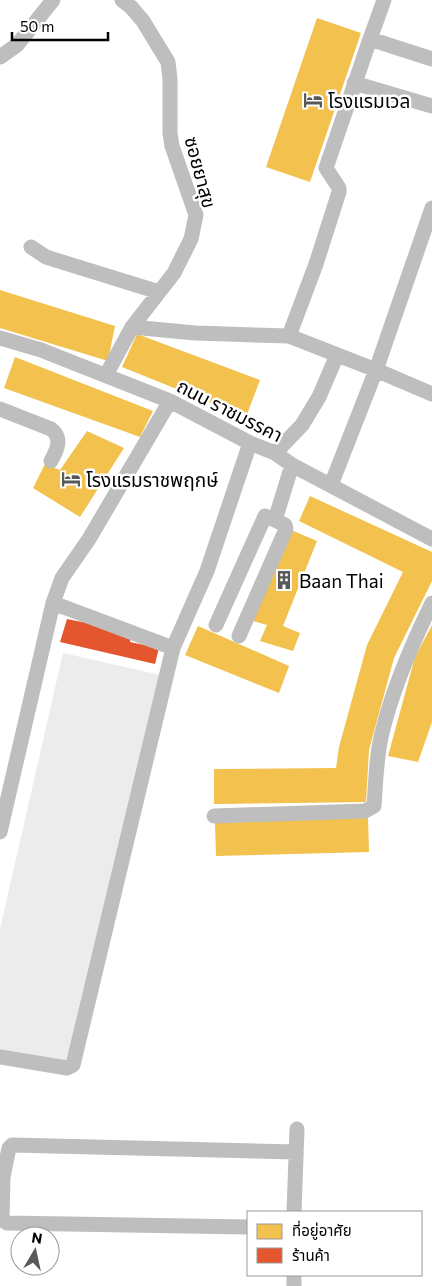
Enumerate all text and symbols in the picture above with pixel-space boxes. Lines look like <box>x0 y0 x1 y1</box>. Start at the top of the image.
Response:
scale bar <box>12 10 109 42</box>
text: 50 m <box>20 17 54 35</box>
hotel icon: โรงแรมเวล <box>302 89 324 111</box>
place label: โรงแรมเวล <box>328 89 410 112</box>
street label: ซอยยาสุข <box>179 134 222 211</box>
street label: ถนน ราชมรรคา <box>173 374 287 446</box>
hotel icon: โรงแรมราชพฤกษ์ <box>60 468 82 490</box>
place label: โรงแรมราชพฤกษ์ <box>86 468 218 491</box>
building icon: Baan Thai <box>273 569 295 591</box>
place label: Baan Thai <box>299 569 384 592</box>
legend <box>247 1211 422 1276</box>
text: ที่อยู่อาศัย <box>292 1220 352 1240</box>
north arrow <box>10 1226 60 1276</box>
text: N <box>31 1228 44 1247</box>
text: ร้านค้า <box>292 1246 330 1264</box>

